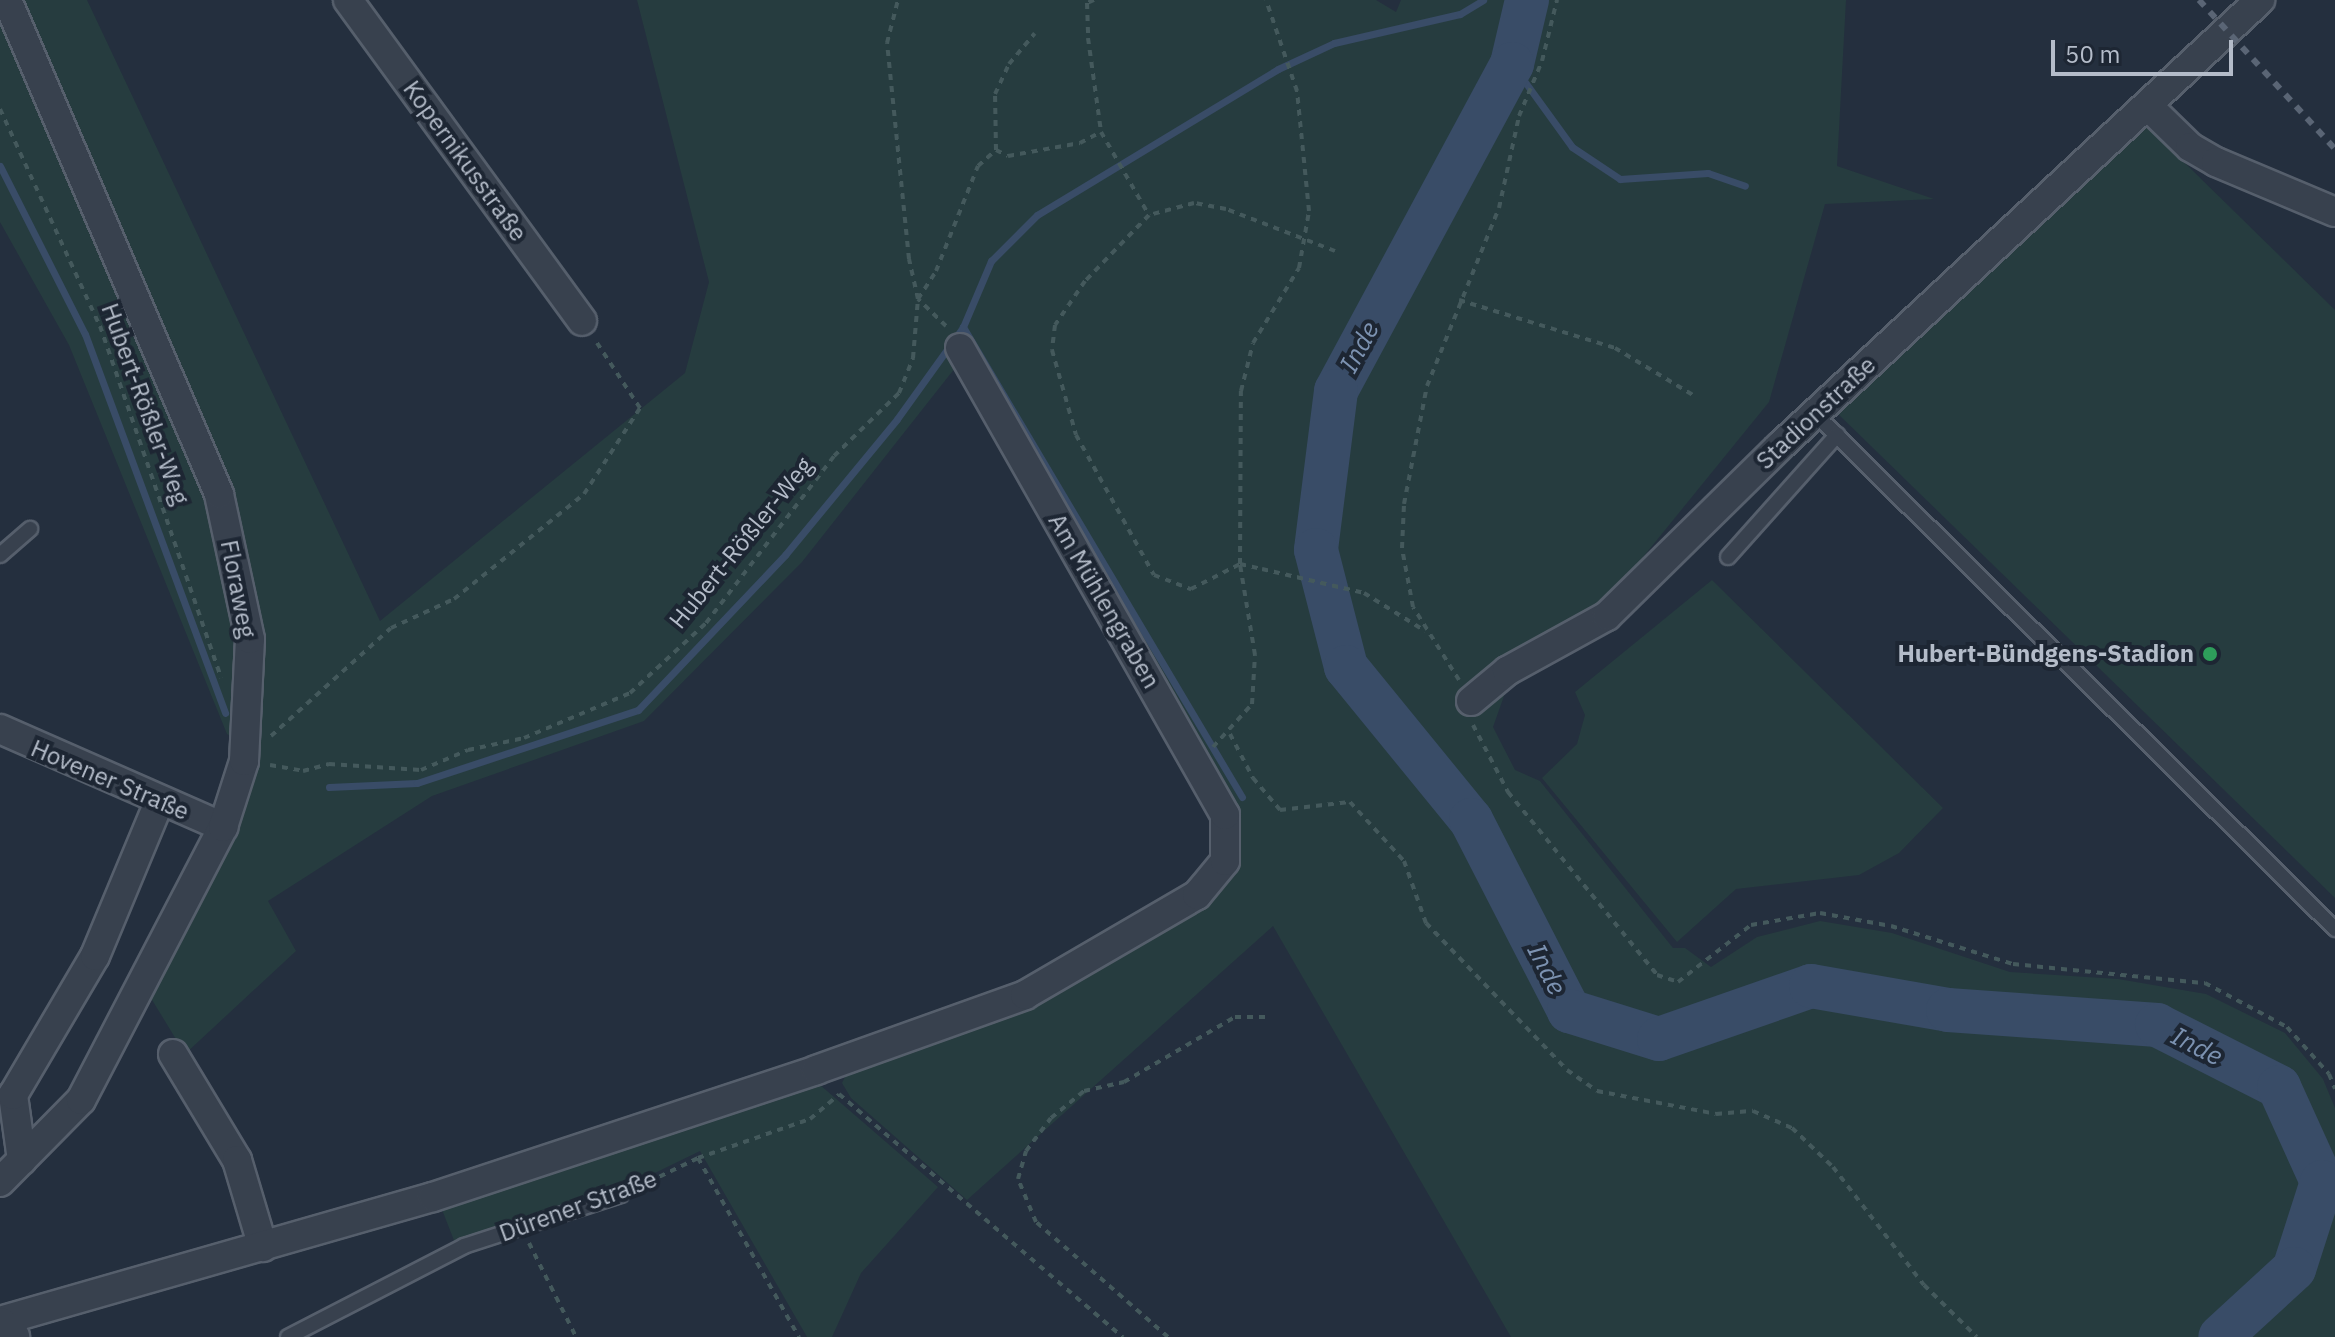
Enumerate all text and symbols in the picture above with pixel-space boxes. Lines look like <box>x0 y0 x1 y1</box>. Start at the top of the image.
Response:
scale bar <box>2055 24 2237 74</box>
text: 50 m <box>2065 38 2120 70</box>
street label: Kopernikusstraße <box>397 75 533 247</box>
street label: Hubert-Rößler-Weg <box>95 299 195 509</box>
water label: Inde <box>1333 316 1385 378</box>
street label: Stadionstraße <box>1751 351 1881 475</box>
street label: Hubert-Rößler-Weg <box>663 452 819 634</box>
street label: Am Mühlengraben <box>1042 508 1166 694</box>
street label: Floraweg <box>214 538 262 640</box>
place label: Hubert-Bündgens-Stadion <box>1897 640 2194 668</box>
marker: Hubert-Bündgens-Stadion <box>2201 645 2219 663</box>
street label: Hovener Straße <box>27 734 193 826</box>
water label: Inde <box>1521 938 1573 1000</box>
water label: Inde <box>2166 1020 2228 1072</box>
street label: Dürener Straße <box>495 1164 661 1248</box>

